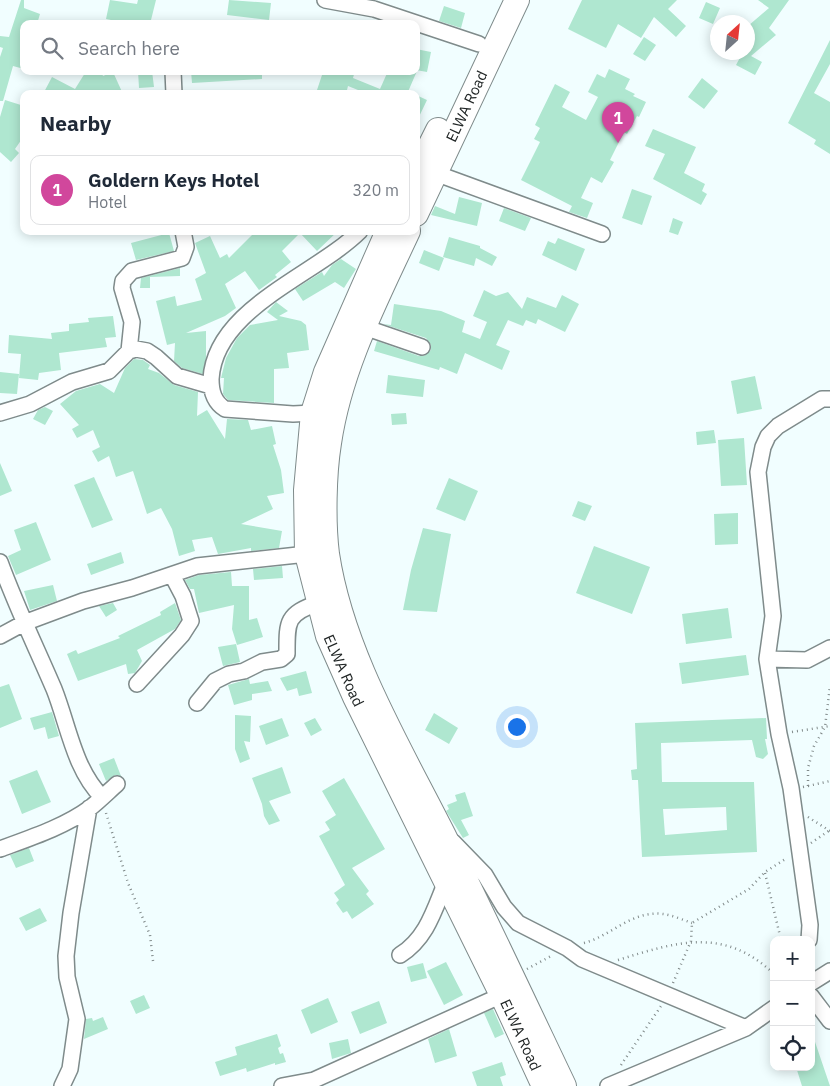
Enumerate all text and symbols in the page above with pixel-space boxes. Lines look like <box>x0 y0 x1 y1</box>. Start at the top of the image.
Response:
north arrow <box>710 15 755 60</box>
search box <box>20 20 420 75</box>
icon: search <box>38 34 66 62</box>
text: Search here <box>78 36 180 60</box>
street label: ELWA Road <box>441 67 491 145</box>
pin: 1 <box>602 102 634 143</box>
text: Nearby <box>40 109 111 137</box>
text: Goldern Keys Hotel <box>88 168 259 192</box>
text: 1 <box>52 180 62 200</box>
text: 320 m <box>352 180 399 200</box>
text: Hotel <box>88 192 127 212</box>
street label: ELWA Road <box>320 632 368 710</box>
your location <box>504 714 530 740</box>
map controls <box>770 936 815 1071</box>
button: + <box>770 936 815 981</box>
button: − <box>770 981 815 1026</box>
street label: ELWA Road <box>496 996 546 1074</box>
button: locate <box>770 1026 815 1071</box>

